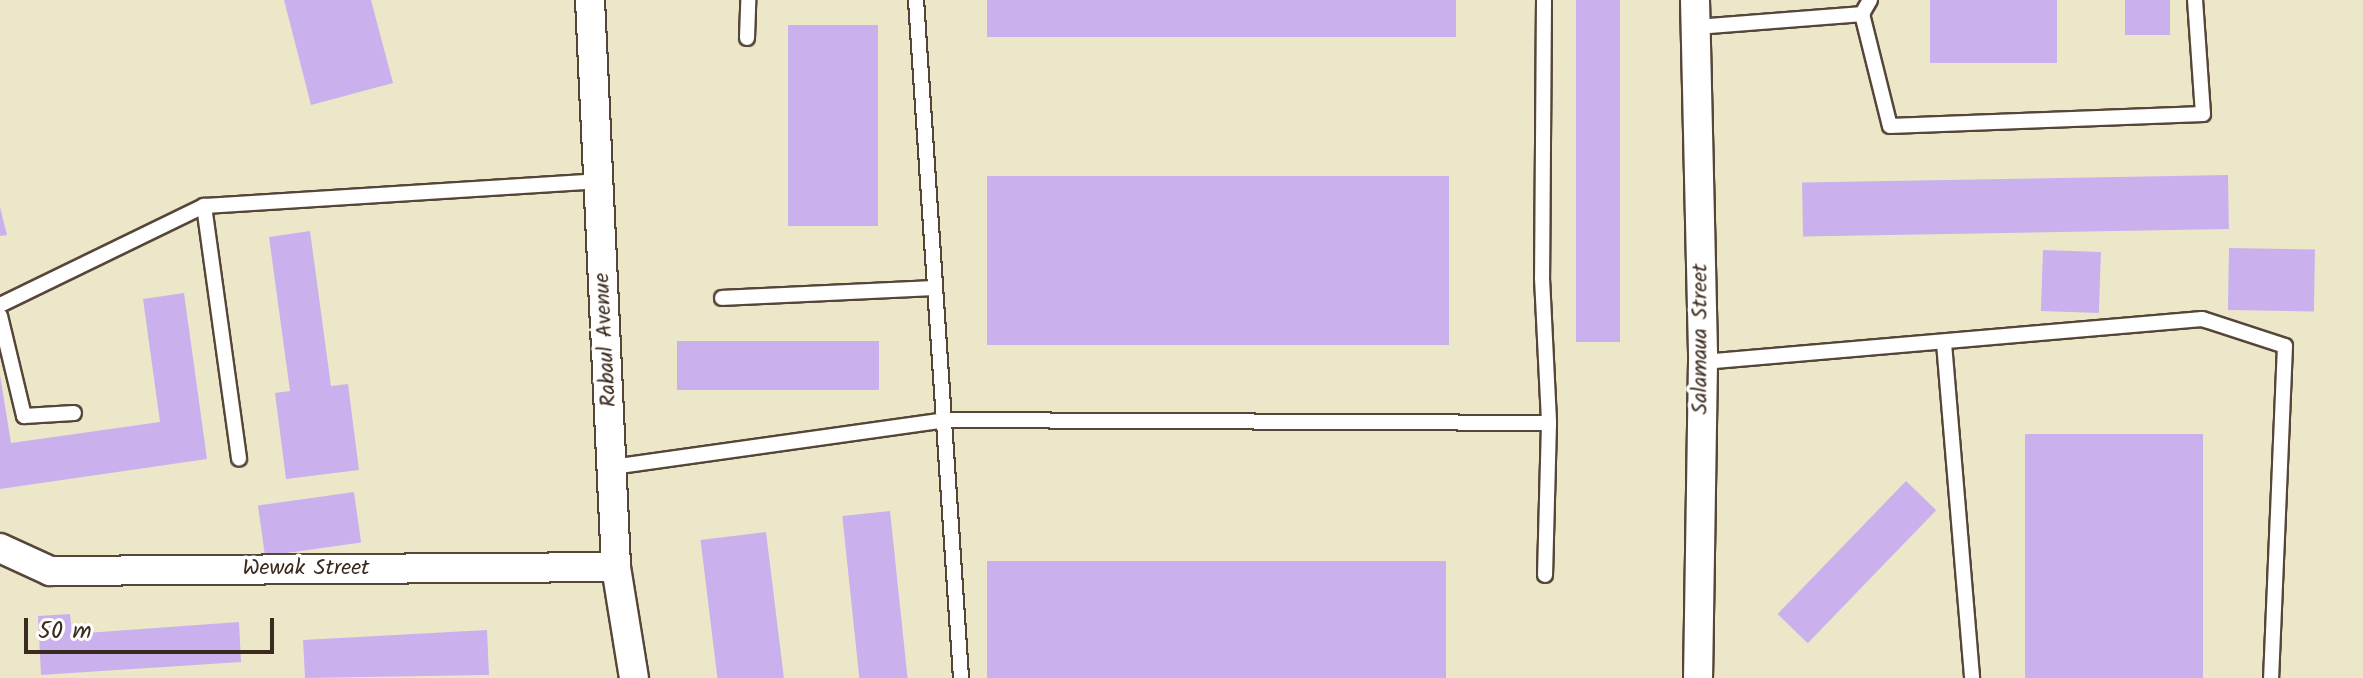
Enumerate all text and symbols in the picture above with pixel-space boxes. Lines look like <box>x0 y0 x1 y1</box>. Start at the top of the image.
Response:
street label: Salamaua Street <box>1688 263 1714 415</box>
street label: Rabaul Avenue <box>589 272 623 408</box>
street label: Wewak Street <box>242 556 370 582</box>
scale bar <box>28 602 278 652</box>
text: 50 m <box>38 612 92 651</box>

